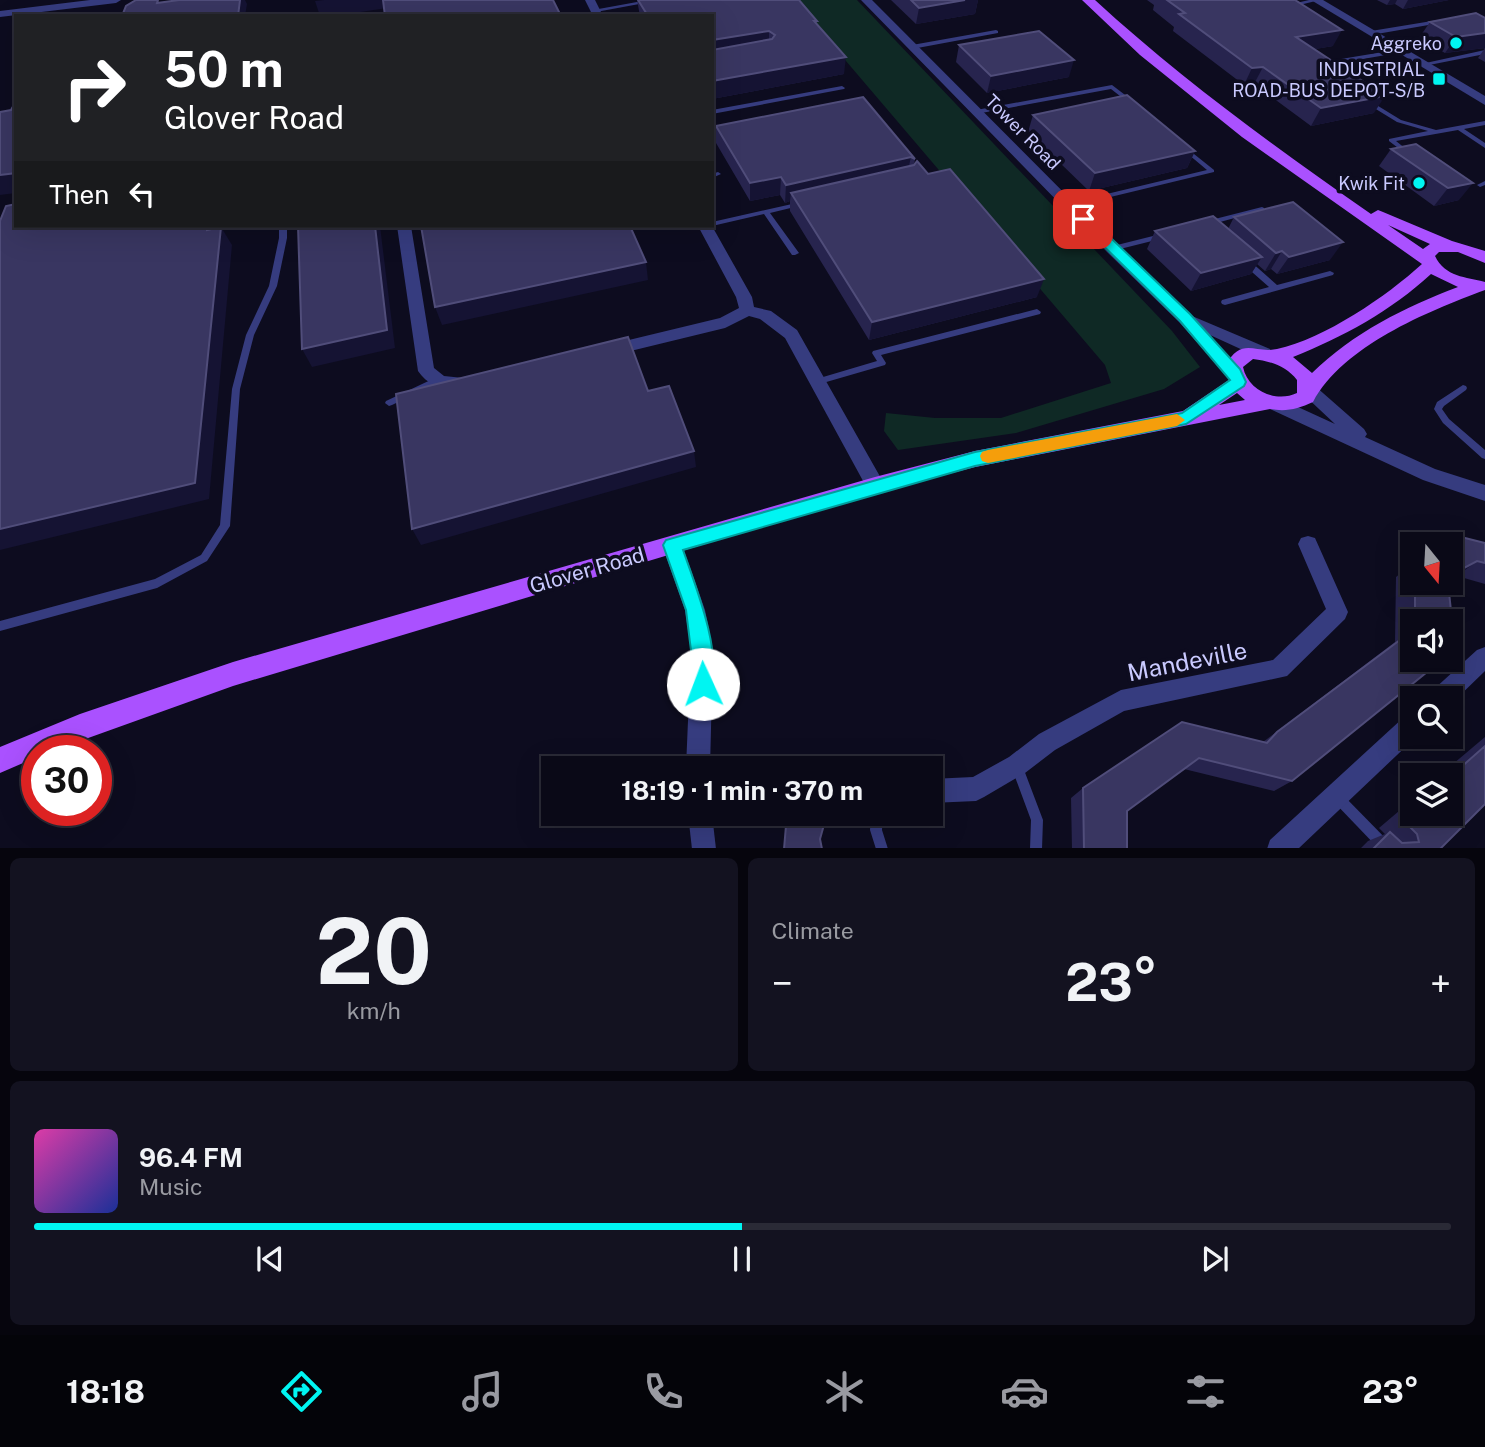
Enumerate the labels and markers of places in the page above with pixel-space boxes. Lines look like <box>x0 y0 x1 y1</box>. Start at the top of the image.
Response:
place label: Aggreko <box>1370 33 1442 54</box>
marker: Aggreko <box>1448 35 1464 51</box>
place label: INDUSTRIAL ROAD-BUS DEPOT-S/B <box>1232 59 1425 101</box>
marker: INDUSTRIAL ROAD-BUS DEPOT-S/B <box>1431 71 1447 87</box>
place label: Kwik Fit <box>1338 173 1405 194</box>
marker: Kwik Fit <box>1411 175 1427 191</box>
pin <box>1053 189 1113 249</box>

